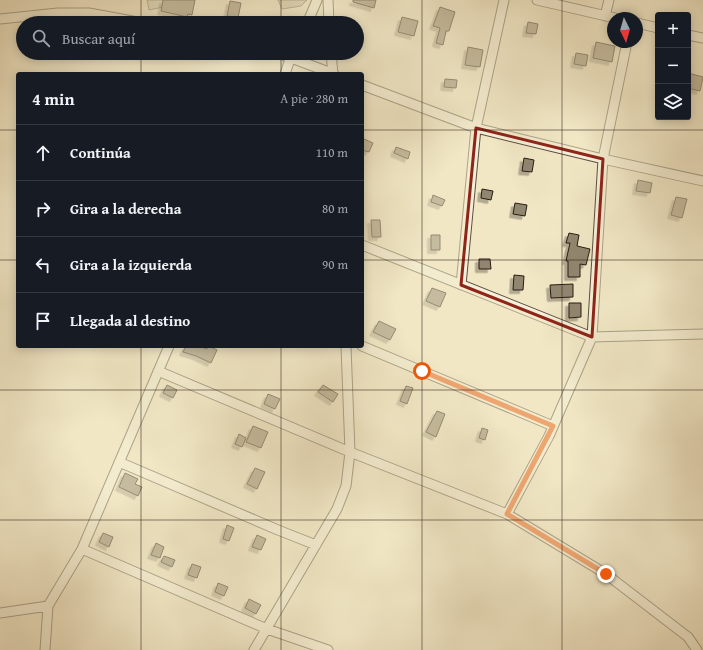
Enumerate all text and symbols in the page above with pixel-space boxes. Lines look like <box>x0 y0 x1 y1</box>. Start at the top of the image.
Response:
north arrow <box>607 12 643 48</box>
map controls <box>655 12 691 120</box>
button: + <box>655 12 691 48</box>
search box <box>16 16 364 60</box>
icon: search <box>30 27 52 49</box>
text: Buscar aquí <box>62 28 135 49</box>
button: − <box>655 48 691 84</box>
button: layers <box>655 84 691 120</box>
text: 4 min <box>32 86 74 111</box>
text: A pie · 280 m <box>280 89 348 108</box>
icon: ahead <box>32 142 54 164</box>
text: Continúa <box>70 142 131 163</box>
text: 110 m <box>316 143 348 162</box>
icon: right <box>32 198 54 220</box>
text: Gira a la derecha <box>70 198 181 219</box>
text: 80 m <box>322 199 348 218</box>
icon: left <box>32 254 54 276</box>
text: Gira a la izquierda <box>70 254 192 275</box>
text: 90 m <box>322 255 348 274</box>
icon: arrive <box>32 310 54 332</box>
text: Llegada al destino <box>70 310 190 331</box>
route start <box>413 362 431 380</box>
route end <box>597 565 615 583</box>

